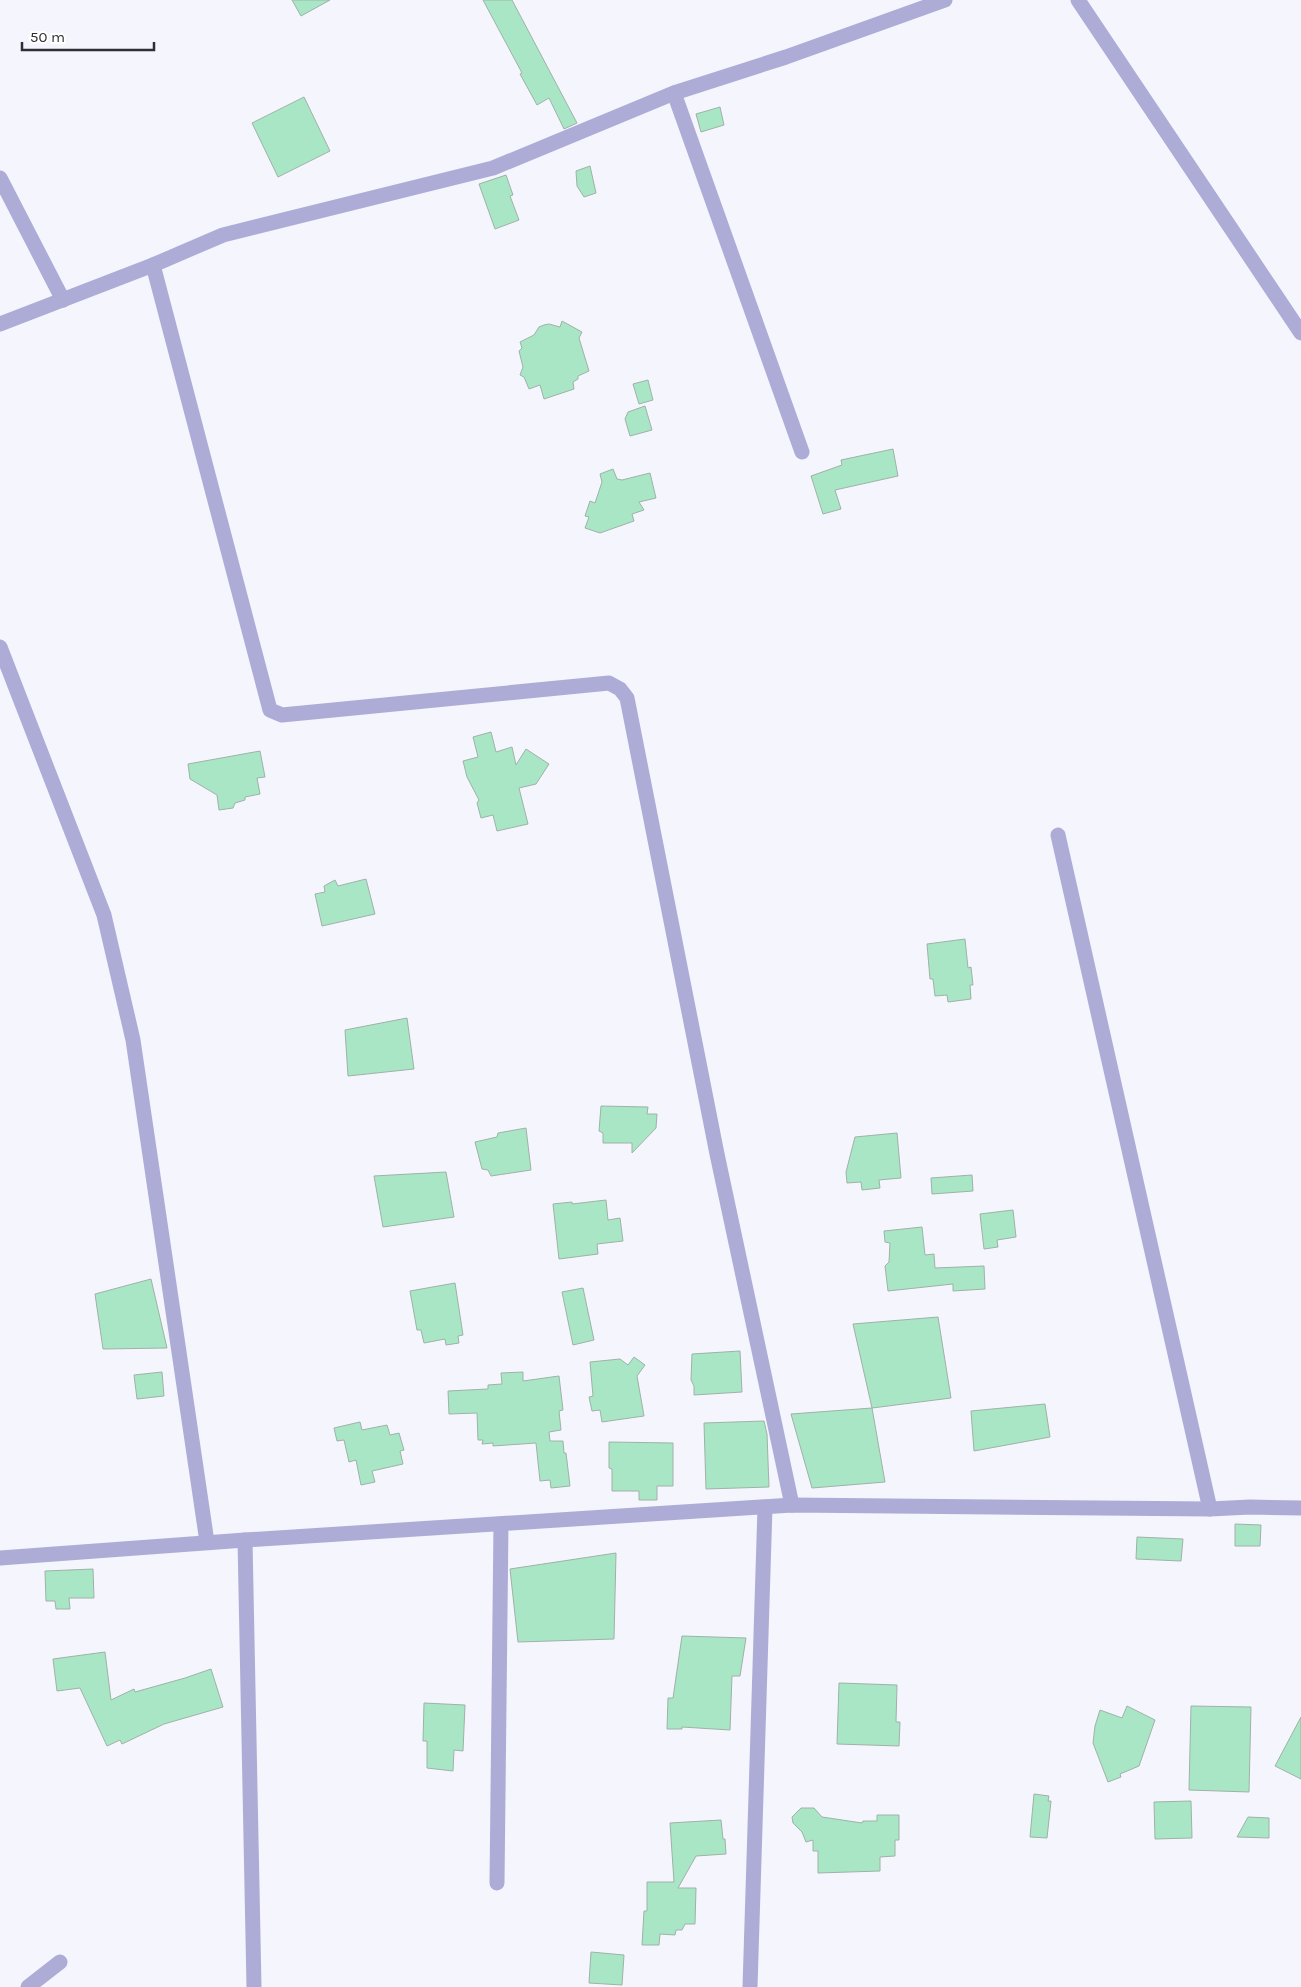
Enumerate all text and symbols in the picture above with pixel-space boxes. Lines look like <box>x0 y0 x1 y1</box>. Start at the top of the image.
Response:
scale bar <box>22 20 155 52</box>
text: 50 m <box>30 28 65 46</box>

